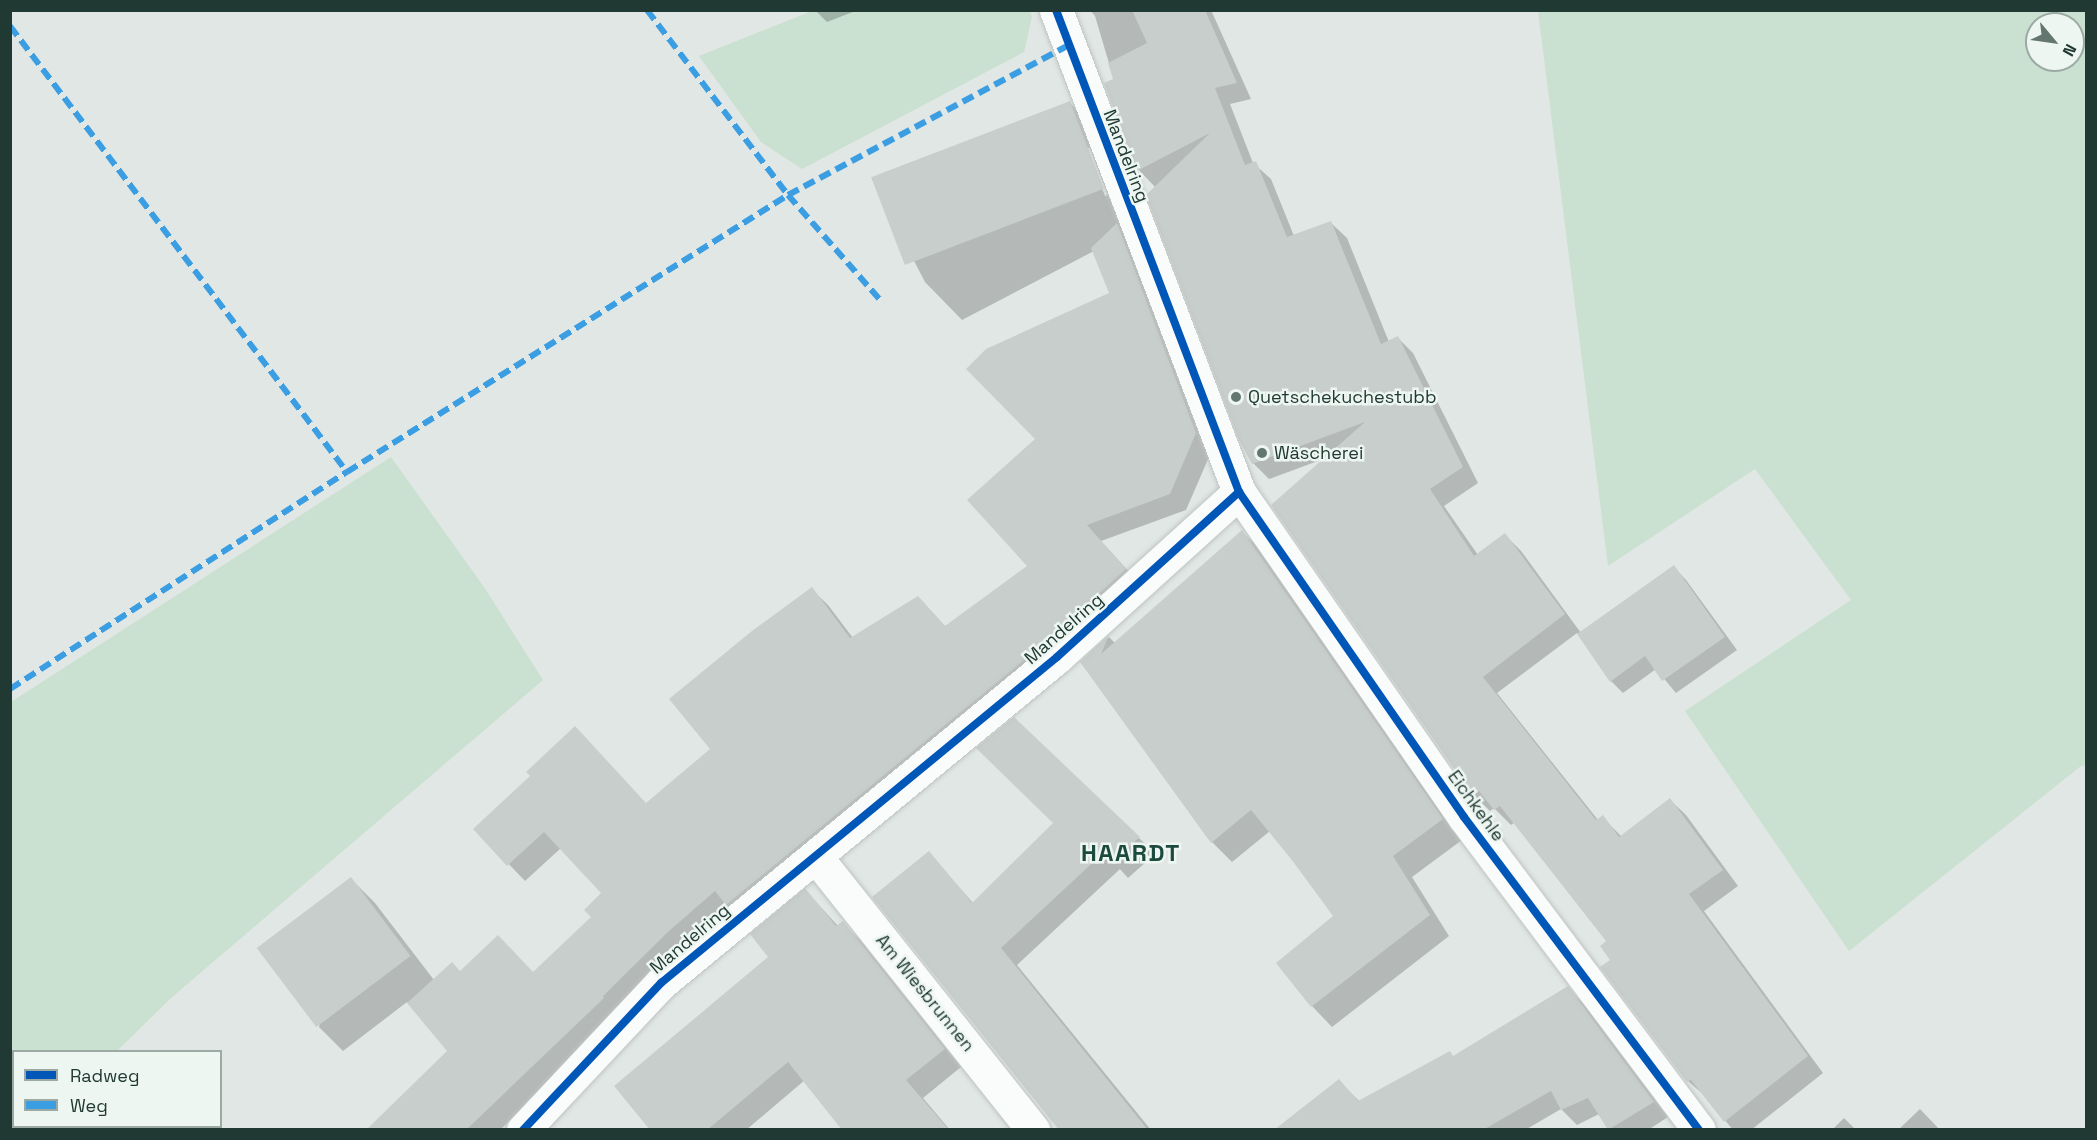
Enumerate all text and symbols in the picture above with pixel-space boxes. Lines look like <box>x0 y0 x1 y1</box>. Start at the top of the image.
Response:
north arrow <box>2025 12 2085 72</box>
text: N <box>2058 40 2081 60</box>
street label: Mandelring <box>1098 107 1154 205</box>
place label: Quetschekuchestubb <box>1248 386 1436 408</box>
marker: Quetschekuchestubb <box>1229 390 1243 404</box>
place label: Wäscherei <box>1274 442 1363 464</box>
marker: Wäscherei <box>1255 446 1269 460</box>
street label: Mandelring <box>1020 589 1108 669</box>
street label: Eichkehle <box>1443 766 1509 846</box>
district label: HAARDT <box>1081 839 1181 867</box>
street label: Mandelring <box>646 899 734 979</box>
street label: Am Wiesbrunnen <box>871 930 979 1056</box>
legend <box>12 1050 222 1128</box>
text: Radweg <box>70 1064 140 1087</box>
text: Weg <box>70 1094 108 1117</box>

